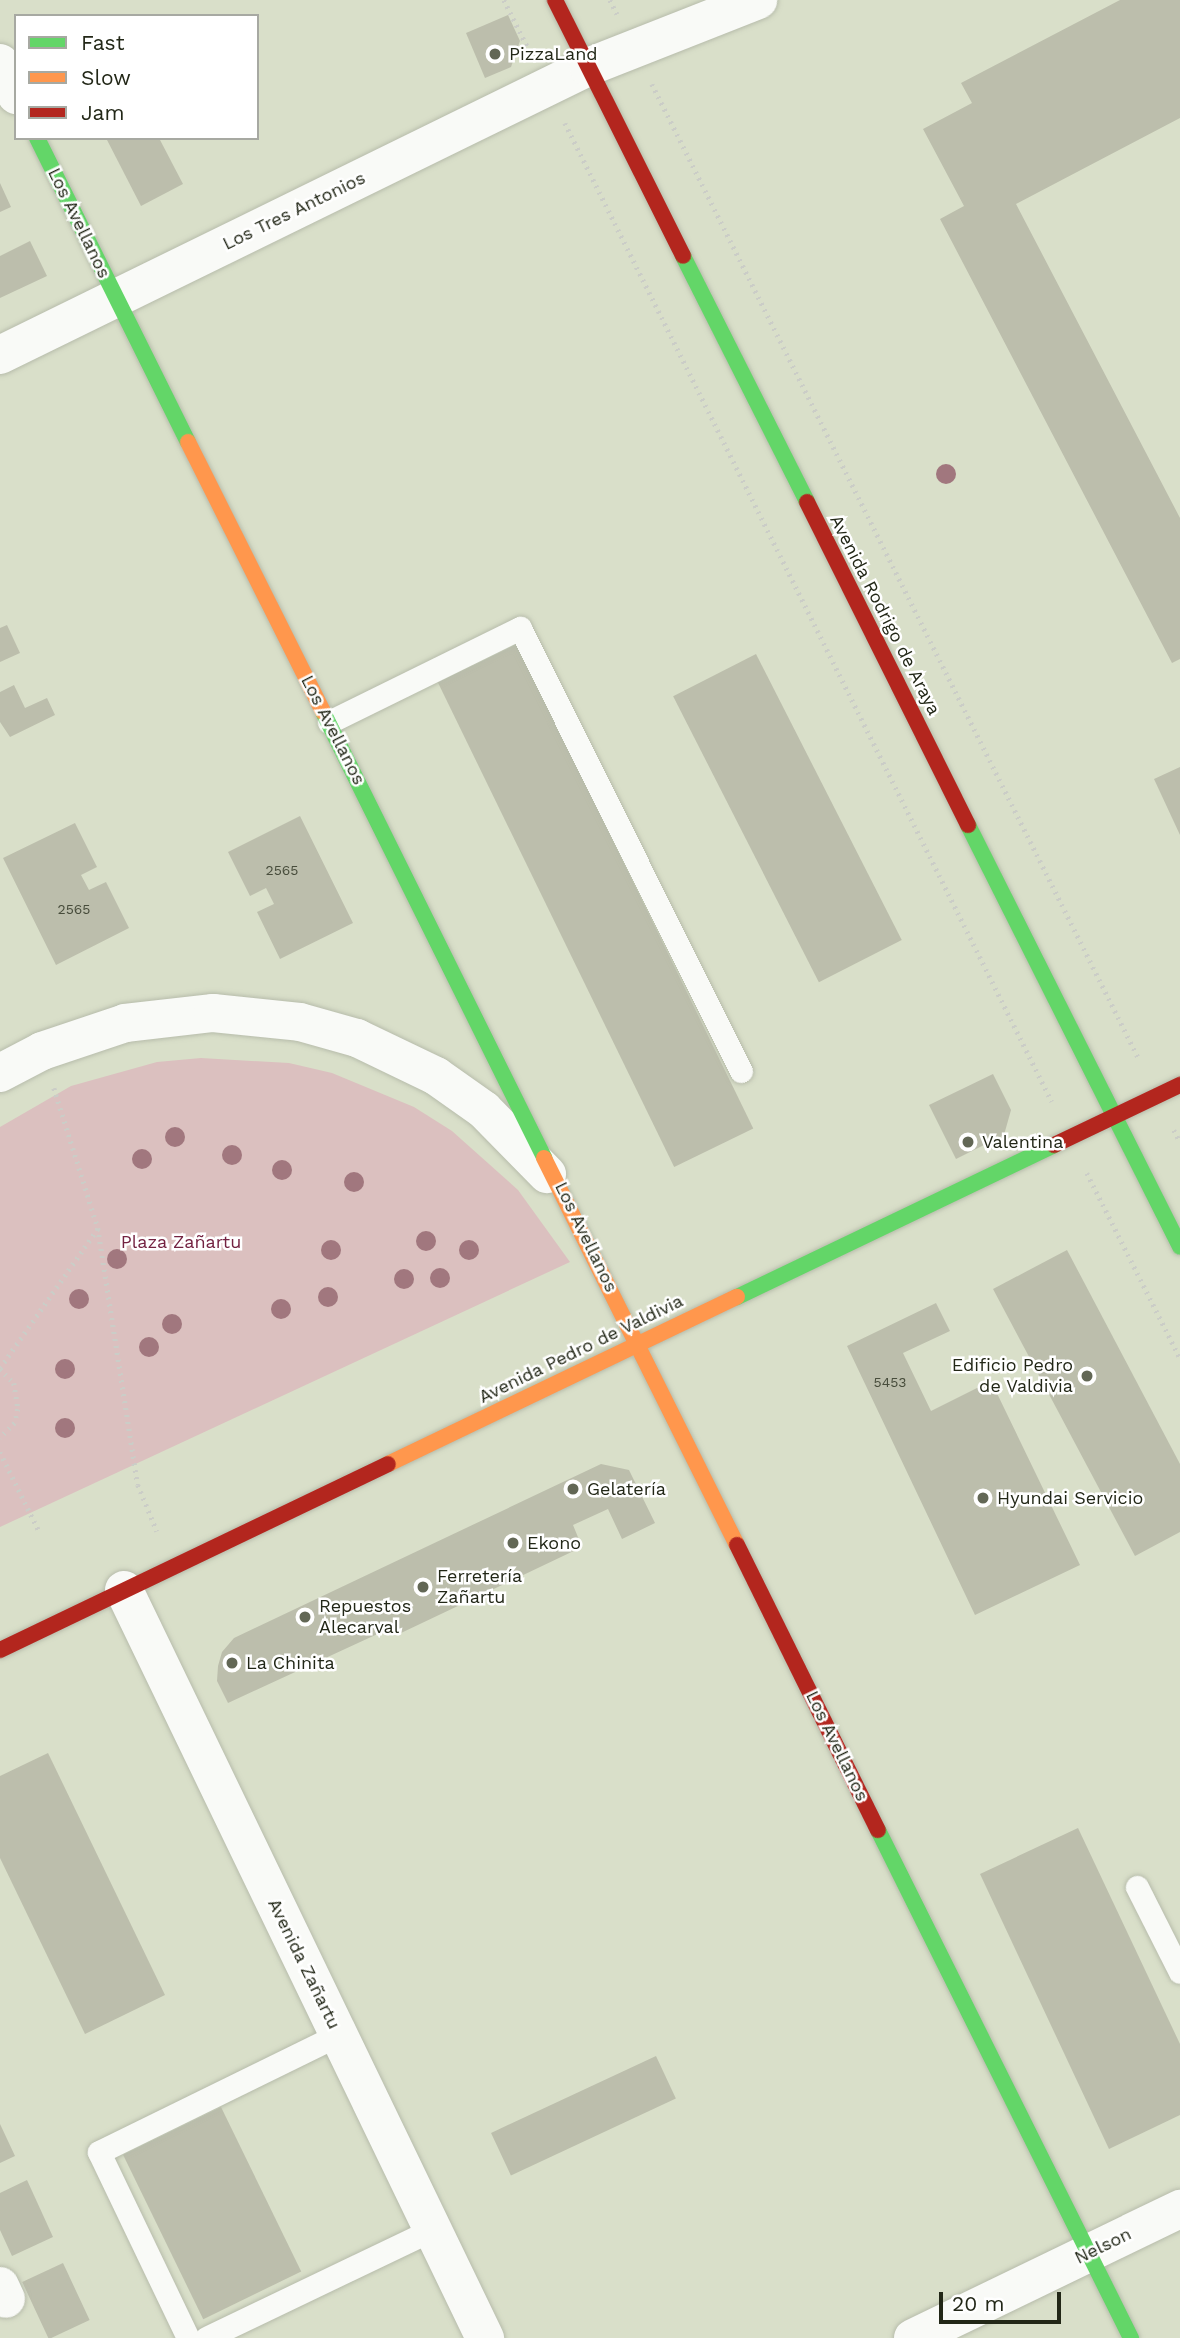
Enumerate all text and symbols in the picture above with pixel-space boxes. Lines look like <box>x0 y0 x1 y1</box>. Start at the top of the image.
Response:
legend <box>14 14 259 140</box>
text: Fast <box>81 30 125 55</box>
place label: PizzaLand <box>509 43 598 65</box>
marker: PizzaLand <box>487 46 503 62</box>
text: Slow <box>81 65 131 90</box>
text: Jam <box>81 100 124 125</box>
street label: Los Avellanos <box>43 164 115 282</box>
street label: Los Tres Antonios <box>219 167 369 255</box>
street label: Avenida Rodrigo de Araya <box>825 511 945 719</box>
street label: Los Avellanos <box>296 671 370 789</box>
house number: 2565 <box>266 862 298 878</box>
house number: 2565 <box>58 901 90 917</box>
place label: Valentina <box>982 1131 1063 1153</box>
marker: Valentina <box>960 1134 976 1150</box>
street label: Los Avellanos <box>550 1178 622 1296</box>
park label: Plaza Zañartu <box>121 1231 241 1253</box>
street label: Avenida Pedro de Valdivia <box>475 1290 687 1408</box>
place label: Edificio Pedro de Valdivia <box>952 1355 1073 1398</box>
marker: Edificio Pedro de Valdivia <box>1079 1368 1095 1384</box>
house number: 5453 <box>873 1374 907 1390</box>
place label: Gelatería <box>587 1478 666 1500</box>
marker: Gelatería <box>565 1481 581 1497</box>
place label: Hyundai Servicio <box>997 1487 1143 1509</box>
marker: Hyundai Servicio <box>975 1490 991 1506</box>
place label: Ekono <box>527 1532 581 1554</box>
marker: Ekono <box>505 1535 521 1551</box>
place label: Ferretería Zañartu <box>437 1566 522 1608</box>
marker: Ferretería Zañartu <box>415 1579 431 1595</box>
place label: Repuestos Alecarval <box>319 1596 411 1638</box>
marker: Repuestos Alecarval <box>297 1609 313 1625</box>
place label: La Chinita <box>246 1652 335 1674</box>
marker: La Chinita <box>224 1655 240 1671</box>
street label: Los Avellanos <box>801 1687 873 1805</box>
street label: Avenida Zañartu <box>263 1895 345 2033</box>
street label: Nelson <box>1071 2223 1135 2269</box>
scale bar <box>942 2278 1064 2322</box>
text: 20 m <box>952 2291 1004 2316</box>

